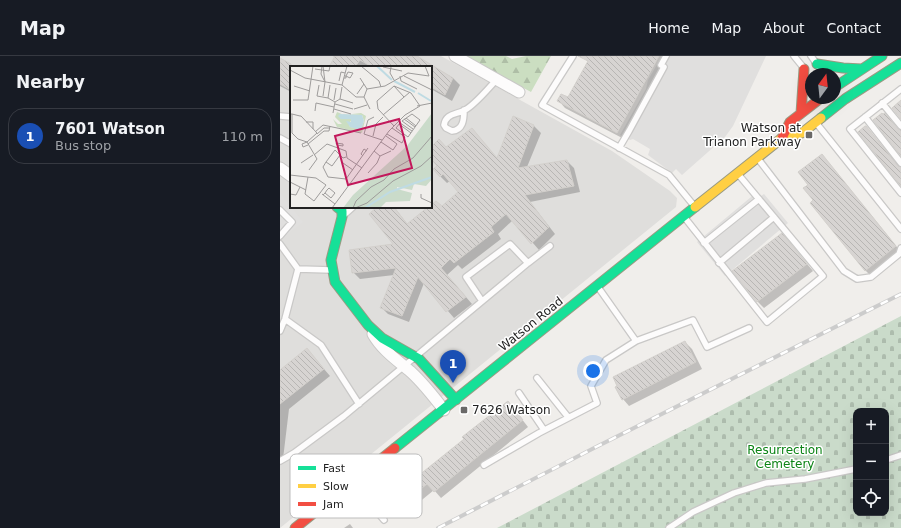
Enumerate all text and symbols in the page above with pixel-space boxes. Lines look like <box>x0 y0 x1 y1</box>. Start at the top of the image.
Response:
text: Map <box>20 17 65 39</box>
text: Home <box>648 20 690 36</box>
text: Map <box>712 20 741 36</box>
text: About <box>763 20 805 36</box>
text: Contact <box>827 20 881 36</box>
inset map <box>290 66 432 208</box>
north arrow <box>805 68 841 104</box>
text: Nearby <box>16 72 85 92</box>
text: 7601 Watson <box>55 120 165 138</box>
place label: Watson at Trianon Parkway <box>702 121 801 149</box>
text: 1 <box>25 129 35 144</box>
text: 110 m <box>221 129 263 144</box>
marker: Watson at Trianon Parkway <box>804 130 814 140</box>
text: Bus stop <box>55 138 111 153</box>
street label: Watson Road <box>496 294 566 354</box>
pin: 1 <box>440 350 466 383</box>
your location <box>583 361 603 381</box>
place label: 7626 Watson <box>472 403 551 417</box>
marker: 7626 Watson <box>459 405 469 415</box>
map controls <box>853 408 889 516</box>
button: + <box>853 408 889 444</box>
park label: Resurrection Cemetery <box>747 443 823 471</box>
button: − <box>853 444 889 480</box>
legend <box>290 454 422 518</box>
text: Fast <box>323 462 346 475</box>
text: Slow <box>323 480 349 493</box>
button: locate <box>853 480 889 516</box>
text: Jam <box>322 498 344 511</box>

